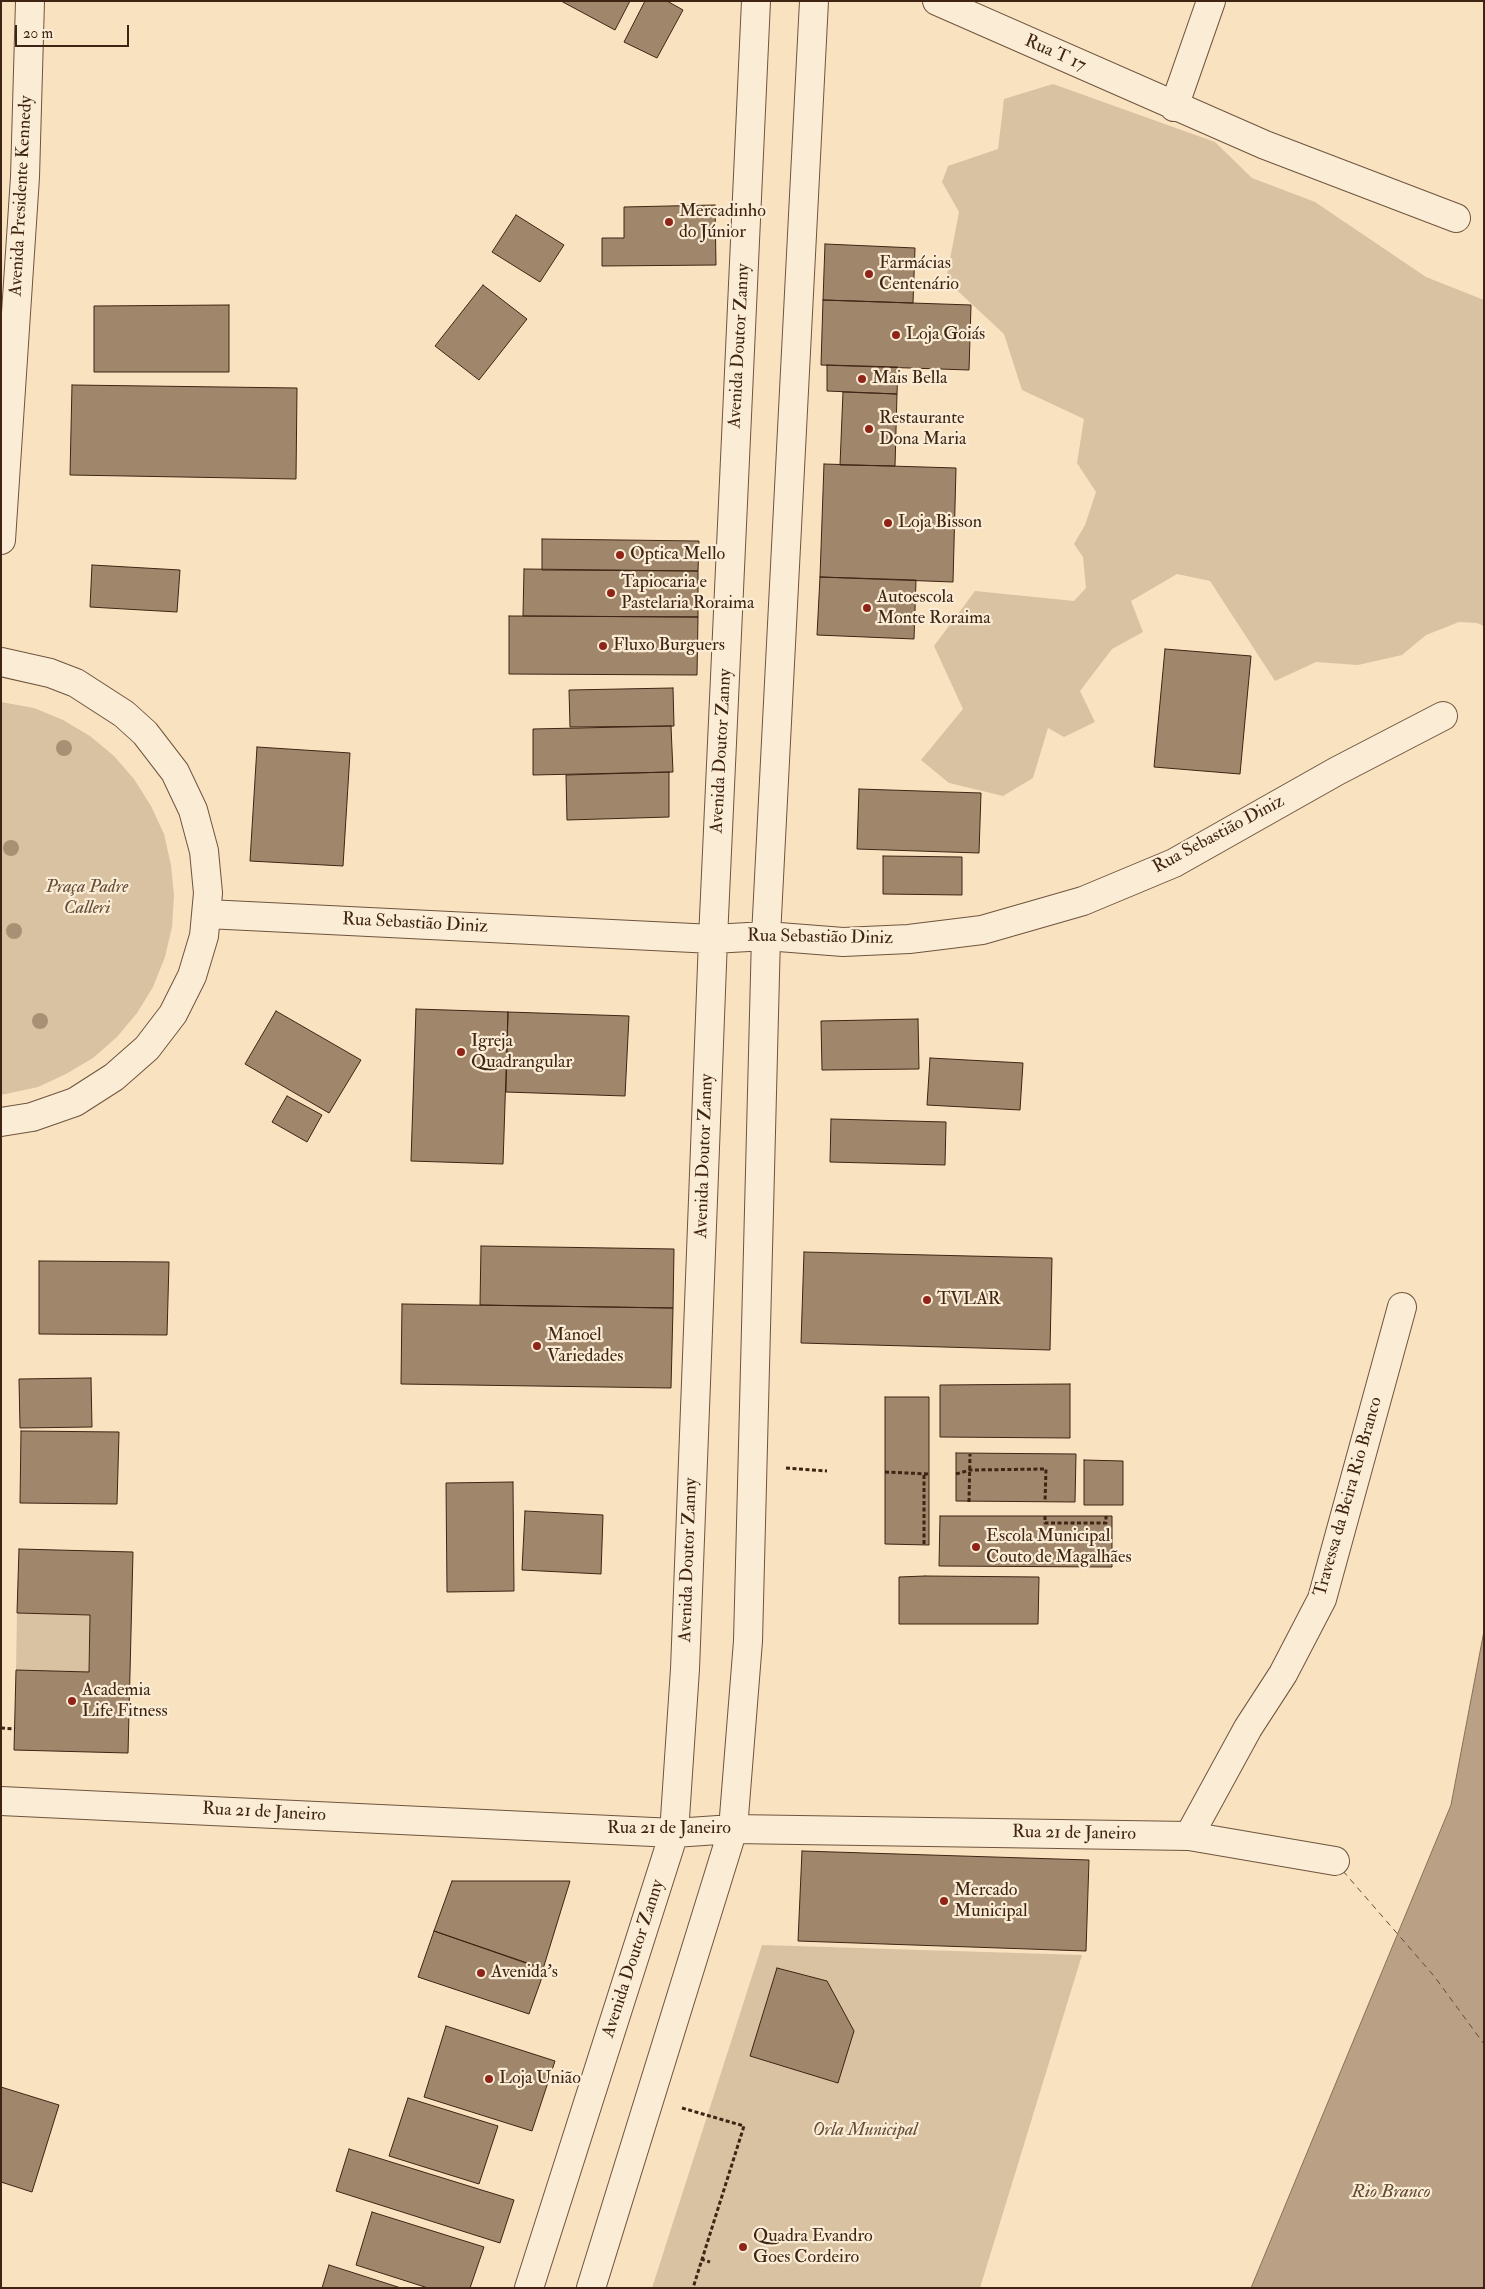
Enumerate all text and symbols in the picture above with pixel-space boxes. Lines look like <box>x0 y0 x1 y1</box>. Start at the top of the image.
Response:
scale bar <box>18 15 131 47</box>
text: 20 m <box>23 24 53 43</box>
street label: Rua T 17 <box>1021 31 1089 77</box>
street label: Avenida Presidente Kennedy <box>6 95 38 297</box>
place label: Mercadinho do Júnior <box>679 201 766 243</box>
marker: Mercadinho do Júnior <box>663 216 675 228</box>
place label: Farmácias Centenário <box>879 253 959 296</box>
street label: Avenida Doutor Zanny <box>725 263 755 429</box>
marker: Farmácias Centenário <box>863 268 875 280</box>
place label: Loja Goiás <box>906 324 985 346</box>
marker: Loja Goiás <box>890 329 902 341</box>
place label: Mais Bella <box>872 368 947 390</box>
marker: Mais Bella <box>856 373 868 385</box>
place label: Restaurante Dona Maria <box>879 408 966 450</box>
marker: Restaurante Dona Maria <box>863 423 875 435</box>
place label: Loja Bisson <box>898 512 982 534</box>
marker: Loja Bisson <box>882 517 894 529</box>
place label: Optica Mello <box>630 544 725 566</box>
marker: Optica Mello <box>614 549 626 561</box>
place label: Tapiocaria e Pastelaria Roraima <box>621 572 754 614</box>
marker: Tapiocaria e Pastelaria Roraima <box>605 587 617 599</box>
place label: Autoescola Monte Roraima <box>877 587 991 630</box>
marker: Autoescola Monte Roraima <box>861 602 873 614</box>
place label: Fluxo Burguers <box>613 635 725 657</box>
marker: Fluxo Burguers <box>597 640 609 652</box>
street label: Avenida Doutor Zanny <box>707 668 737 834</box>
street label: Rua Sebastião Diniz <box>1150 791 1288 879</box>
park label: Praça Padre Calleri <box>46 877 128 920</box>
street label: Rua Sebastião Diniz <box>342 909 488 939</box>
street label: Rua Sebastião Diniz <box>747 926 893 950</box>
place label: Igreja Quadrangular <box>471 1031 572 1074</box>
marker: Igreja Quadrangular <box>455 1046 467 1058</box>
street label: Avenida Doutor Zanny <box>691 1073 719 1239</box>
place label: TVLAR <box>937 1289 1001 1311</box>
marker: TVLAR <box>921 1294 933 1306</box>
place label: Manoel Variedades <box>547 1325 623 1368</box>
marker: Manoel Variedades <box>531 1340 543 1352</box>
street label: Travessa da Beira Rio Branco <box>1310 1395 1388 1599</box>
street label: Avenida Doutor Zanny <box>675 1477 703 1643</box>
place label: Escola Municipal Couto de Magalhães <box>986 1526 1132 1568</box>
marker: Escola Municipal Couto de Magalhães <box>970 1541 982 1553</box>
place label: Academia Life Fitness <box>82 1680 168 1722</box>
marker: Academia Life Fitness <box>66 1695 78 1707</box>
street label: Rua 21 de Janeiro <box>202 1799 326 1827</box>
street label: Rua 21 de Janeiro <box>607 1818 731 1840</box>
street label: Rua 21 de Janeiro <box>1012 1822 1136 1846</box>
street label: Avenida Doutor Zanny <box>598 1877 670 2041</box>
place label: Mercado Municipal <box>954 1880 1028 1922</box>
marker: Mercado Municipal <box>938 1895 950 1907</box>
place label: Avenida's <box>491 1962 558 1984</box>
marker: Avenida's <box>475 1967 487 1979</box>
place label: Loja União <box>499 2068 581 2090</box>
marker: Loja União <box>483 2073 495 2085</box>
park label: Orla Municipal <box>812 2120 918 2142</box>
water label: Rio Branco <box>1352 2182 1430 2204</box>
place label: Quadra Evandro Goes Cordeiro <box>753 2226 873 2268</box>
marker: Quadra Evandro Goes Cordeiro <box>737 2241 749 2253</box>

